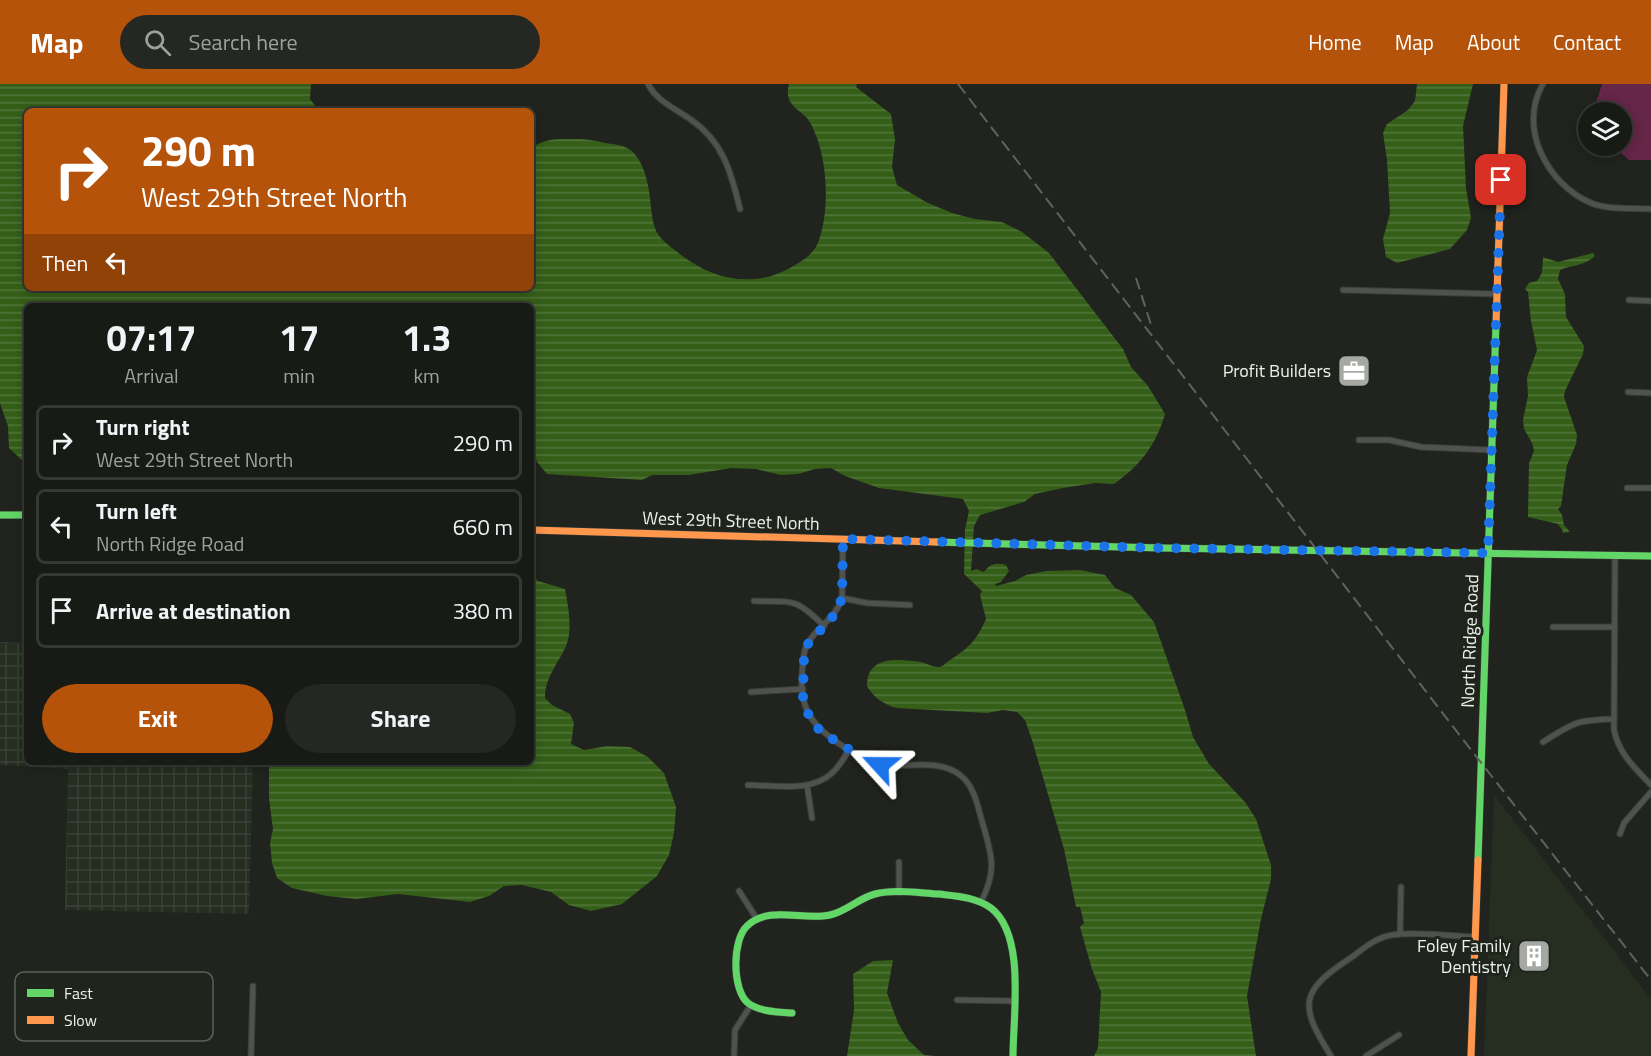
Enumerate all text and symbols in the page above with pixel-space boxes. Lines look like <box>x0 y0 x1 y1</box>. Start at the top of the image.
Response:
search box <box>120 15 540 69</box>
text: Map <box>30 21 84 64</box>
text: Search here <box>189 25 298 59</box>
icon: search <box>141 26 174 59</box>
text: Home <box>1308 26 1362 58</box>
text: Map <box>1395 26 1434 58</box>
text: About <box>1467 26 1520 58</box>
text: Contact <box>1553 26 1621 58</box>
map controls <box>1578 102 1632 156</box>
button: layers <box>1578 102 1632 156</box>
text: 290 m <box>141 118 256 182</box>
icon: right <box>42 132 120 210</box>
pin <box>1475 154 1526 205</box>
icon: arrive <box>1484 163 1517 196</box>
text: West 29th Street North <box>141 176 407 217</box>
text: Then <box>42 246 88 280</box>
icon: left <box>100 246 133 279</box>
text: 07:17 <box>107 310 196 365</box>
text: 17 <box>279 310 319 365</box>
text: 1.3 <box>402 310 451 365</box>
office icon: Profit Builders <box>1336 353 1372 389</box>
place label: Profit Builders <box>1223 357 1331 384</box>
text: Arrival <box>124 360 179 391</box>
text: min <box>283 360 315 391</box>
text: km <box>413 360 440 391</box>
text: Turn right <box>96 410 190 444</box>
icon: right <box>45 426 78 459</box>
text: 290 m <box>453 426 513 460</box>
text: West 29th Street North <box>96 444 293 475</box>
text: Turn left <box>96 494 177 528</box>
street label: West 29th Street North <box>642 504 820 537</box>
icon: left <box>45 510 78 543</box>
text: 660 m <box>453 510 513 544</box>
text: North Ridge Road <box>96 528 244 559</box>
street label: North Ridge Road <box>1454 574 1485 708</box>
icon: arrive <box>45 594 78 627</box>
text: Arrive at destination <box>96 594 291 628</box>
text: 380 m <box>453 594 513 628</box>
button: Exit <box>42 684 273 753</box>
button: Share <box>285 684 516 753</box>
position arrow <box>848 733 912 797</box>
place label: Foley Family Dentistry <box>1417 932 1511 980</box>
building icon: Foley Family Dentistry <box>1516 938 1552 974</box>
legend <box>15 972 213 1041</box>
text: Fast <box>64 981 93 1005</box>
text: Slow <box>64 1008 97 1032</box>

